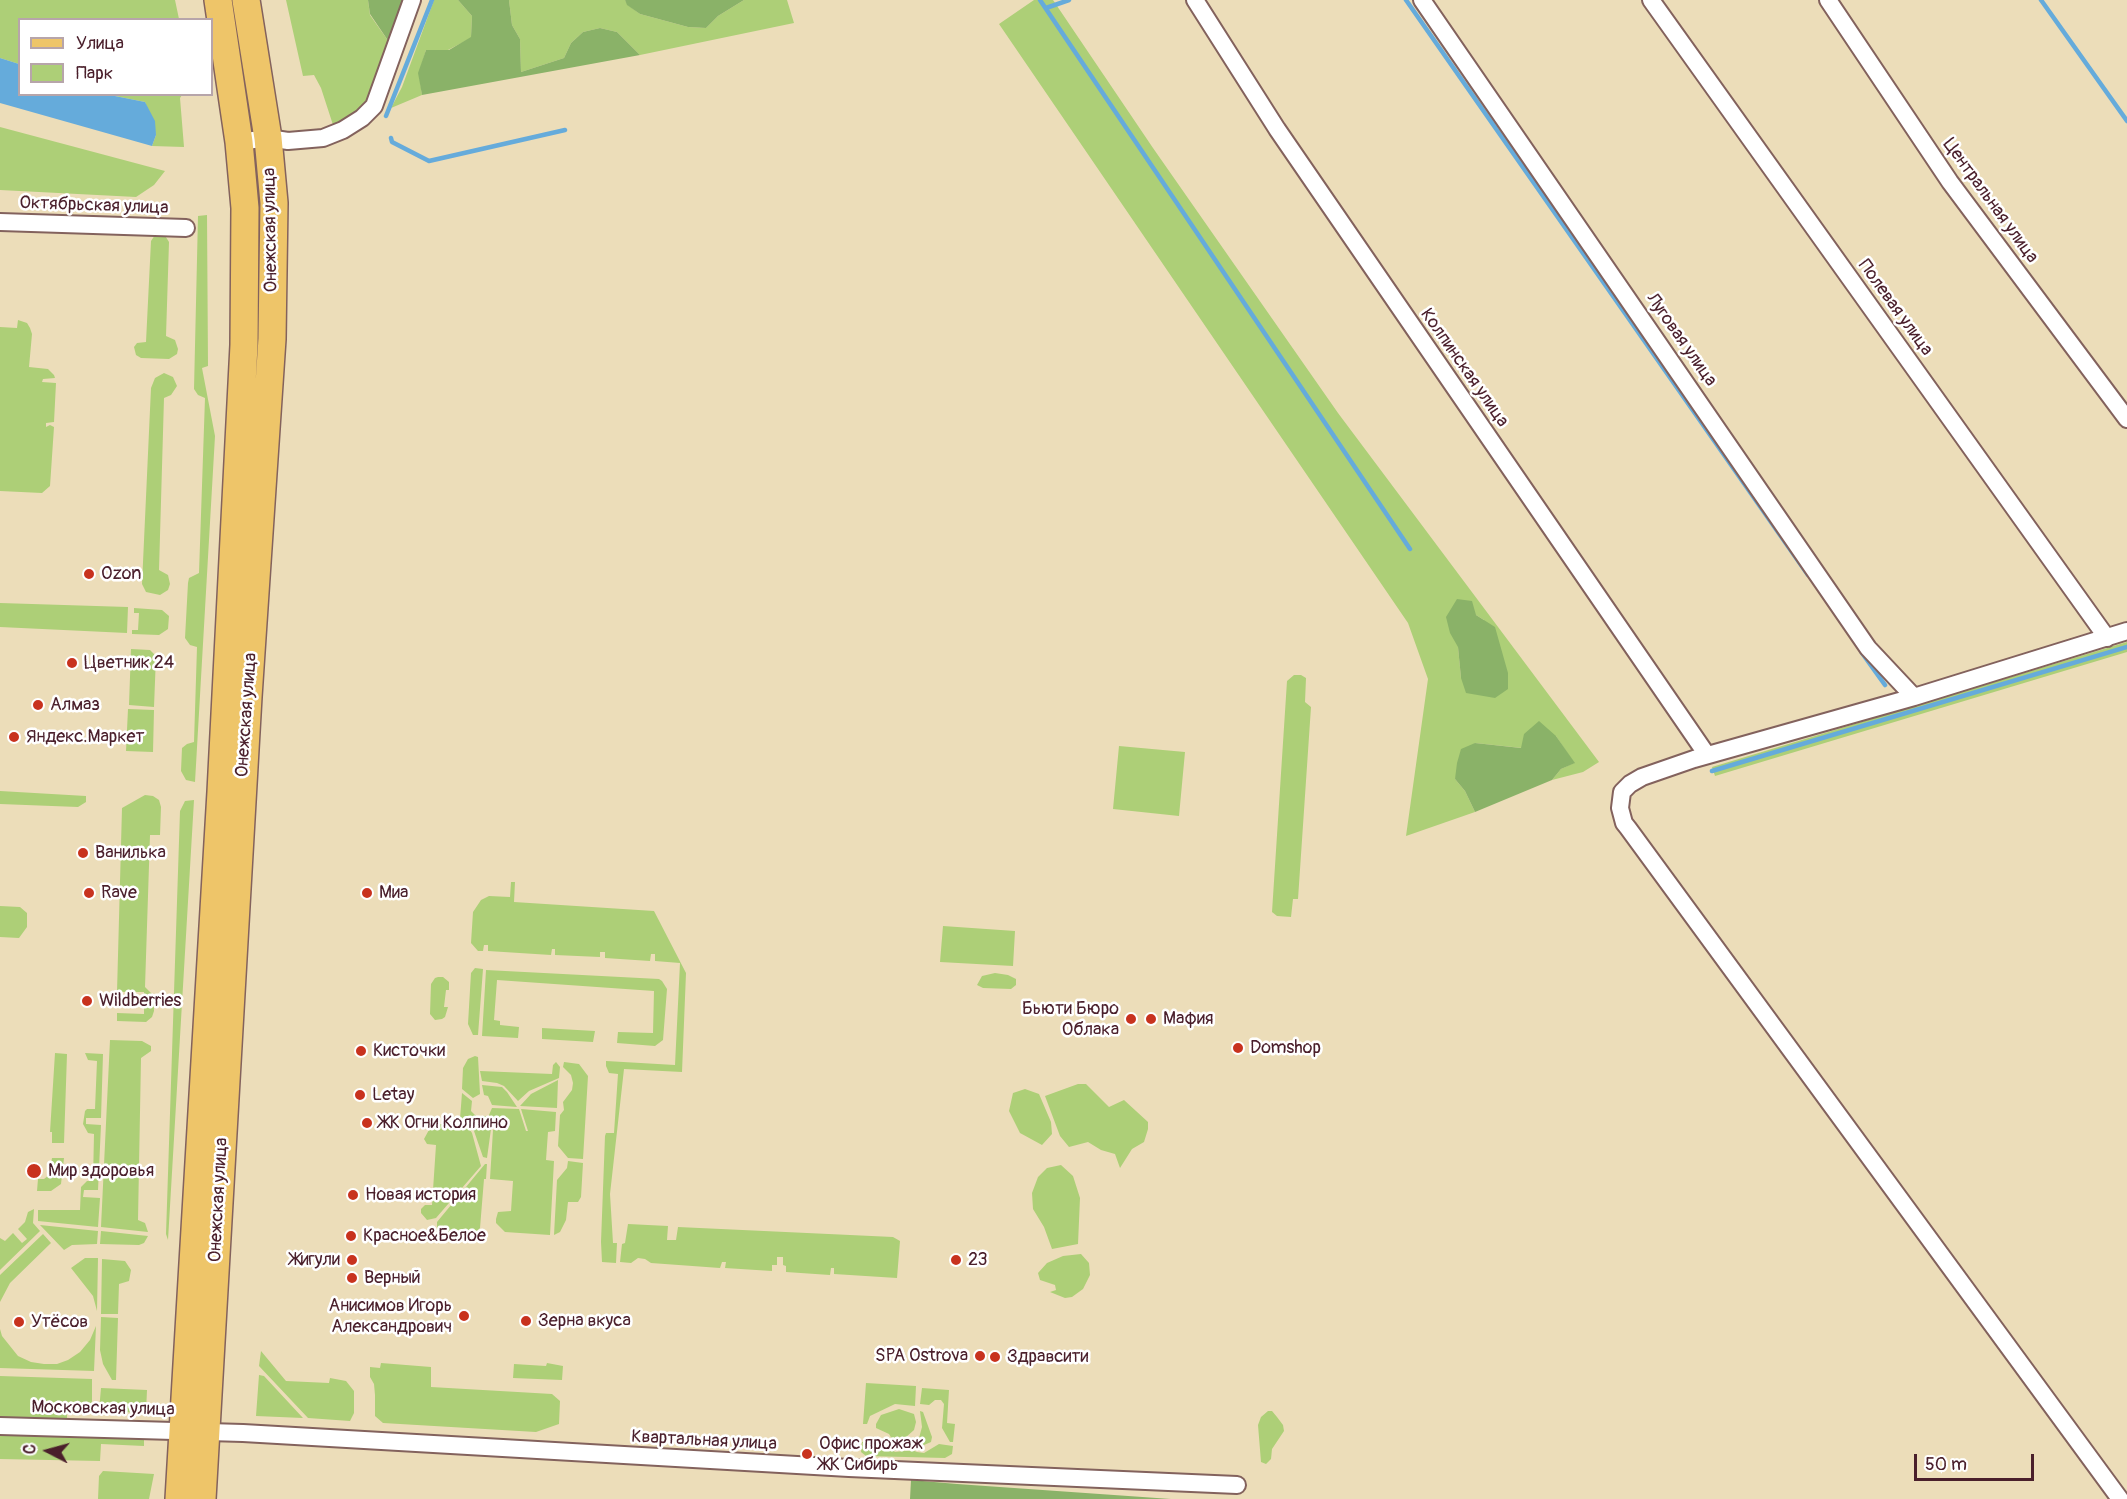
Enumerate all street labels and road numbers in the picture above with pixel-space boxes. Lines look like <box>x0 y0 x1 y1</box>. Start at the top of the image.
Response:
street label: Центральная улица <box>1938 134 2042 268</box>
street label: Онежская улица <box>259 167 283 293</box>
street label: Октябрьская улица <box>19 193 169 219</box>
street label: Полевая улица <box>1853 256 1937 360</box>
street label: Луговая улица <box>1641 289 1721 391</box>
street label: Колпинская улица <box>1415 305 1513 431</box>
street label: Онежская улица <box>232 652 262 778</box>
street label: Онежская улица <box>205 1137 233 1263</box>
street label: Московская улица <box>31 1397 175 1421</box>
street label: Квартальная улица <box>631 1426 777 1456</box>

